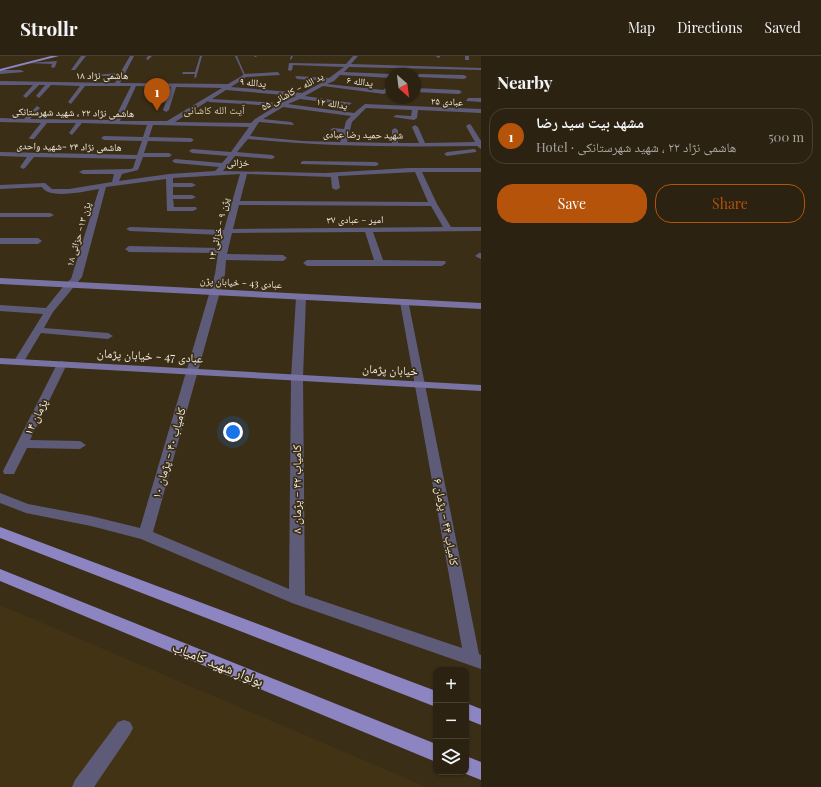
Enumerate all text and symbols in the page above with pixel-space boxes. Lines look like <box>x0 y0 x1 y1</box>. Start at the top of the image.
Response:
text: Strollr <box>20 15 78 41</box>
text: Map <box>628 18 655 37</box>
text: Directions <box>677 18 743 37</box>
text: Saved <box>765 18 801 37</box>
street label: هاشمی نژاد ۱۸ <box>76 68 128 82</box>
north arrow <box>385 68 421 104</box>
street label: ید الله - کاشانی ۵۵ <box>258 69 326 113</box>
text: Nearby <box>497 71 552 93</box>
street label: یدالله ۶ <box>346 72 374 90</box>
street label: یدالله ۹ <box>239 74 267 90</box>
pin: 1 <box>144 78 170 111</box>
street label: عبادی ۲۵ <box>431 93 463 109</box>
street label: یدالله ۱۲ <box>316 94 348 112</box>
district label: آیت الله کاشانی <box>183 102 245 117</box>
street label: هاشمی نژاد ۲۲ ، شهید شهرستانکی <box>12 104 134 120</box>
text: مشهد بيت سيد رضا <box>536 112 644 132</box>
street label: شهید حمید رضا عبادی <box>323 126 404 142</box>
text: 1 <box>509 128 513 145</box>
text: 500 m <box>768 128 804 145</box>
street label: هاشمی نژاد ۲۴ -شهید واحدی <box>16 138 122 154</box>
text: Hotel · هاشمی نژاد ۲۲ ، شهید شهرستانکی <box>536 138 736 155</box>
street label: خزائی <box>227 155 250 169</box>
button: Save <box>497 184 647 223</box>
button: Share <box>655 184 805 223</box>
street label: پژن ۹ - خزائی ۱۴ <box>204 196 232 262</box>
street label: پژن ۱۳- حزائی ۱۸ <box>62 200 94 268</box>
street label: امیر - عبادی ۳۷ <box>327 212 383 226</box>
street label: عبادی 43 - خیابان پژن <box>200 273 282 291</box>
street label: عبادی 47 - خیابان پژمان <box>96 344 204 366</box>
street label: خیابان پژمان <box>362 360 419 379</box>
street label: پژمان ۱۴ <box>20 395 51 437</box>
street label: کامیاب ۴۰ - پژمان ۱۰ <box>147 405 189 500</box>
your location <box>223 422 243 442</box>
street label: کامیاب ۴۲ - پژمان ۸ <box>288 445 304 533</box>
street label: کامیاب ۴۴ - پژمان ۶ <box>430 477 463 567</box>
street label: بولوار شهید کامیاب <box>170 637 267 691</box>
map controls <box>433 667 469 775</box>
button: + <box>433 667 469 703</box>
button: − <box>433 703 469 739</box>
button: layers <box>433 739 469 775</box>

